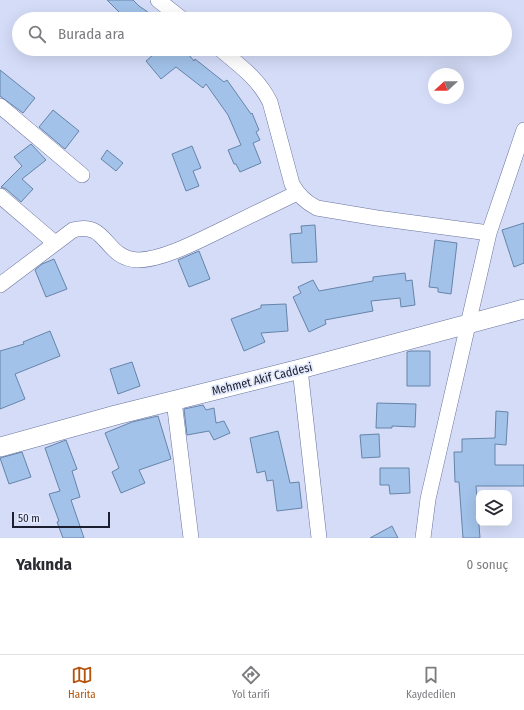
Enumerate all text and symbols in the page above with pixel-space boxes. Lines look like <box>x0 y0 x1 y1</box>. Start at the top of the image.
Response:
search box <box>12 12 512 56</box>
icon: search <box>26 23 48 45</box>
text: Burada ara <box>58 25 125 43</box>
north arrow <box>428 68 464 104</box>
street label: Mehmet Akif Caddesi <box>210 360 314 398</box>
map controls <box>476 490 512 526</box>
button: layers <box>476 490 512 526</box>
scale bar <box>12 510 110 529</box>
text: 50 m <box>18 512 40 525</box>
text: Yakında <box>16 554 72 575</box>
text: 0 sonuç <box>467 557 508 572</box>
tab: Harita <box>68 664 96 701</box>
tab: Yol tarifi <box>232 664 270 701</box>
tab: Kaydedilen <box>406 664 456 701</box>

